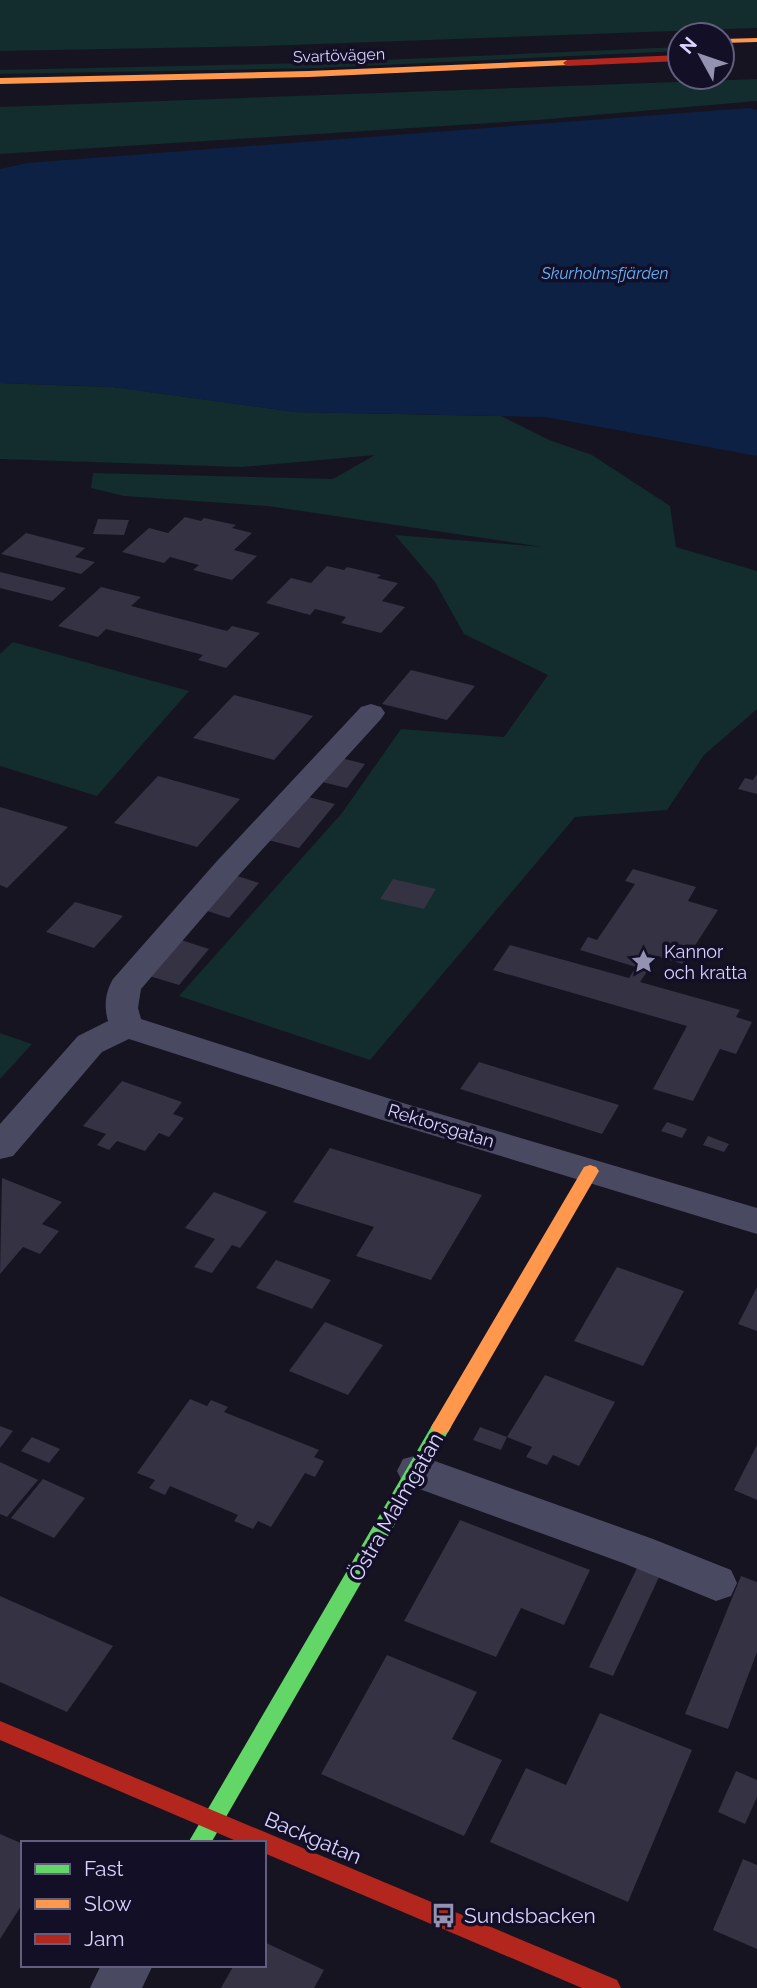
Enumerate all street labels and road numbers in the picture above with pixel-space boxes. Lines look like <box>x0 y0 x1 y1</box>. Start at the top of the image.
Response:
street label: Svartövägen <box>293 44 385 67</box>
street label: Rektorsgatan <box>385 1099 497 1152</box>
street label: Östra Malmgatan <box>343 1428 448 1585</box>
street label: Backgatan <box>261 1806 365 1869</box>

